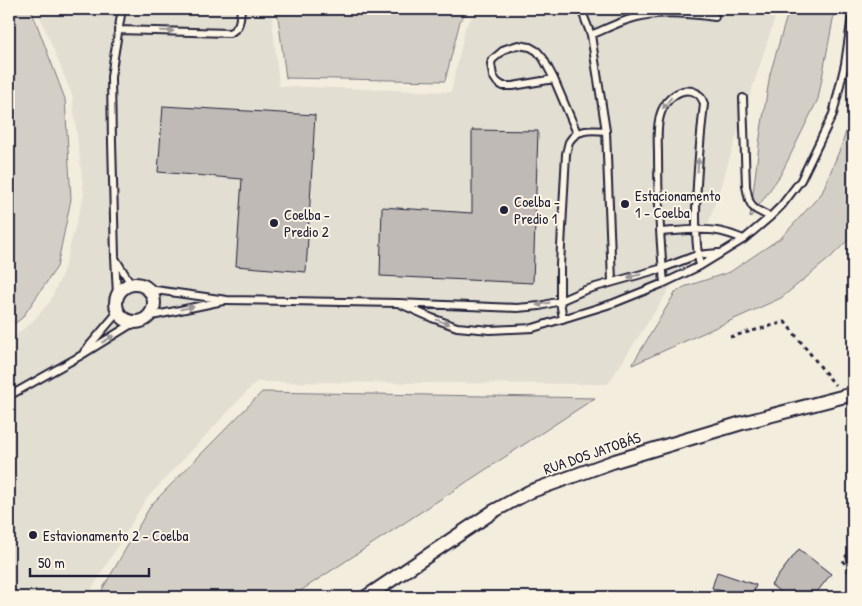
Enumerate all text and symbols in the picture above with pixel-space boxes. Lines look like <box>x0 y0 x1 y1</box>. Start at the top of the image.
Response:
one-way arrow <box>159 27 175 35</box>
one-way arrow <box>662 97 673 110</box>
one-way arrow <box>694 157 702 173</box>
place label: Estacionamento 1 - Coelba <box>635 185 721 223</box>
place label: Coelba - Predio 1 <box>514 191 560 229</box>
marker: Estacionamento 1 - Coelba <box>619 198 631 210</box>
place label: Coelba - Predio 2 <box>284 204 330 242</box>
marker: Coelba - Predio 1 <box>498 204 510 216</box>
marker: Coelba - Predio 2 <box>268 217 280 229</box>
one-way arrow <box>627 272 642 280</box>
one-way arrow <box>535 301 551 309</box>
one-way arrow <box>179 304 195 312</box>
one-way arrow <box>436 318 451 326</box>
one-way arrow <box>101 334 114 344</box>
street label: RUA DOS JATOBÁS <box>541 426 644 479</box>
place label: Estavionamento 2 - Coelba <box>43 525 189 546</box>
marker: Estavionamento 2 - Coelba <box>27 529 39 541</box>
scale bar <box>30 546 149 578</box>
text: 50 m <box>38 552 65 573</box>

